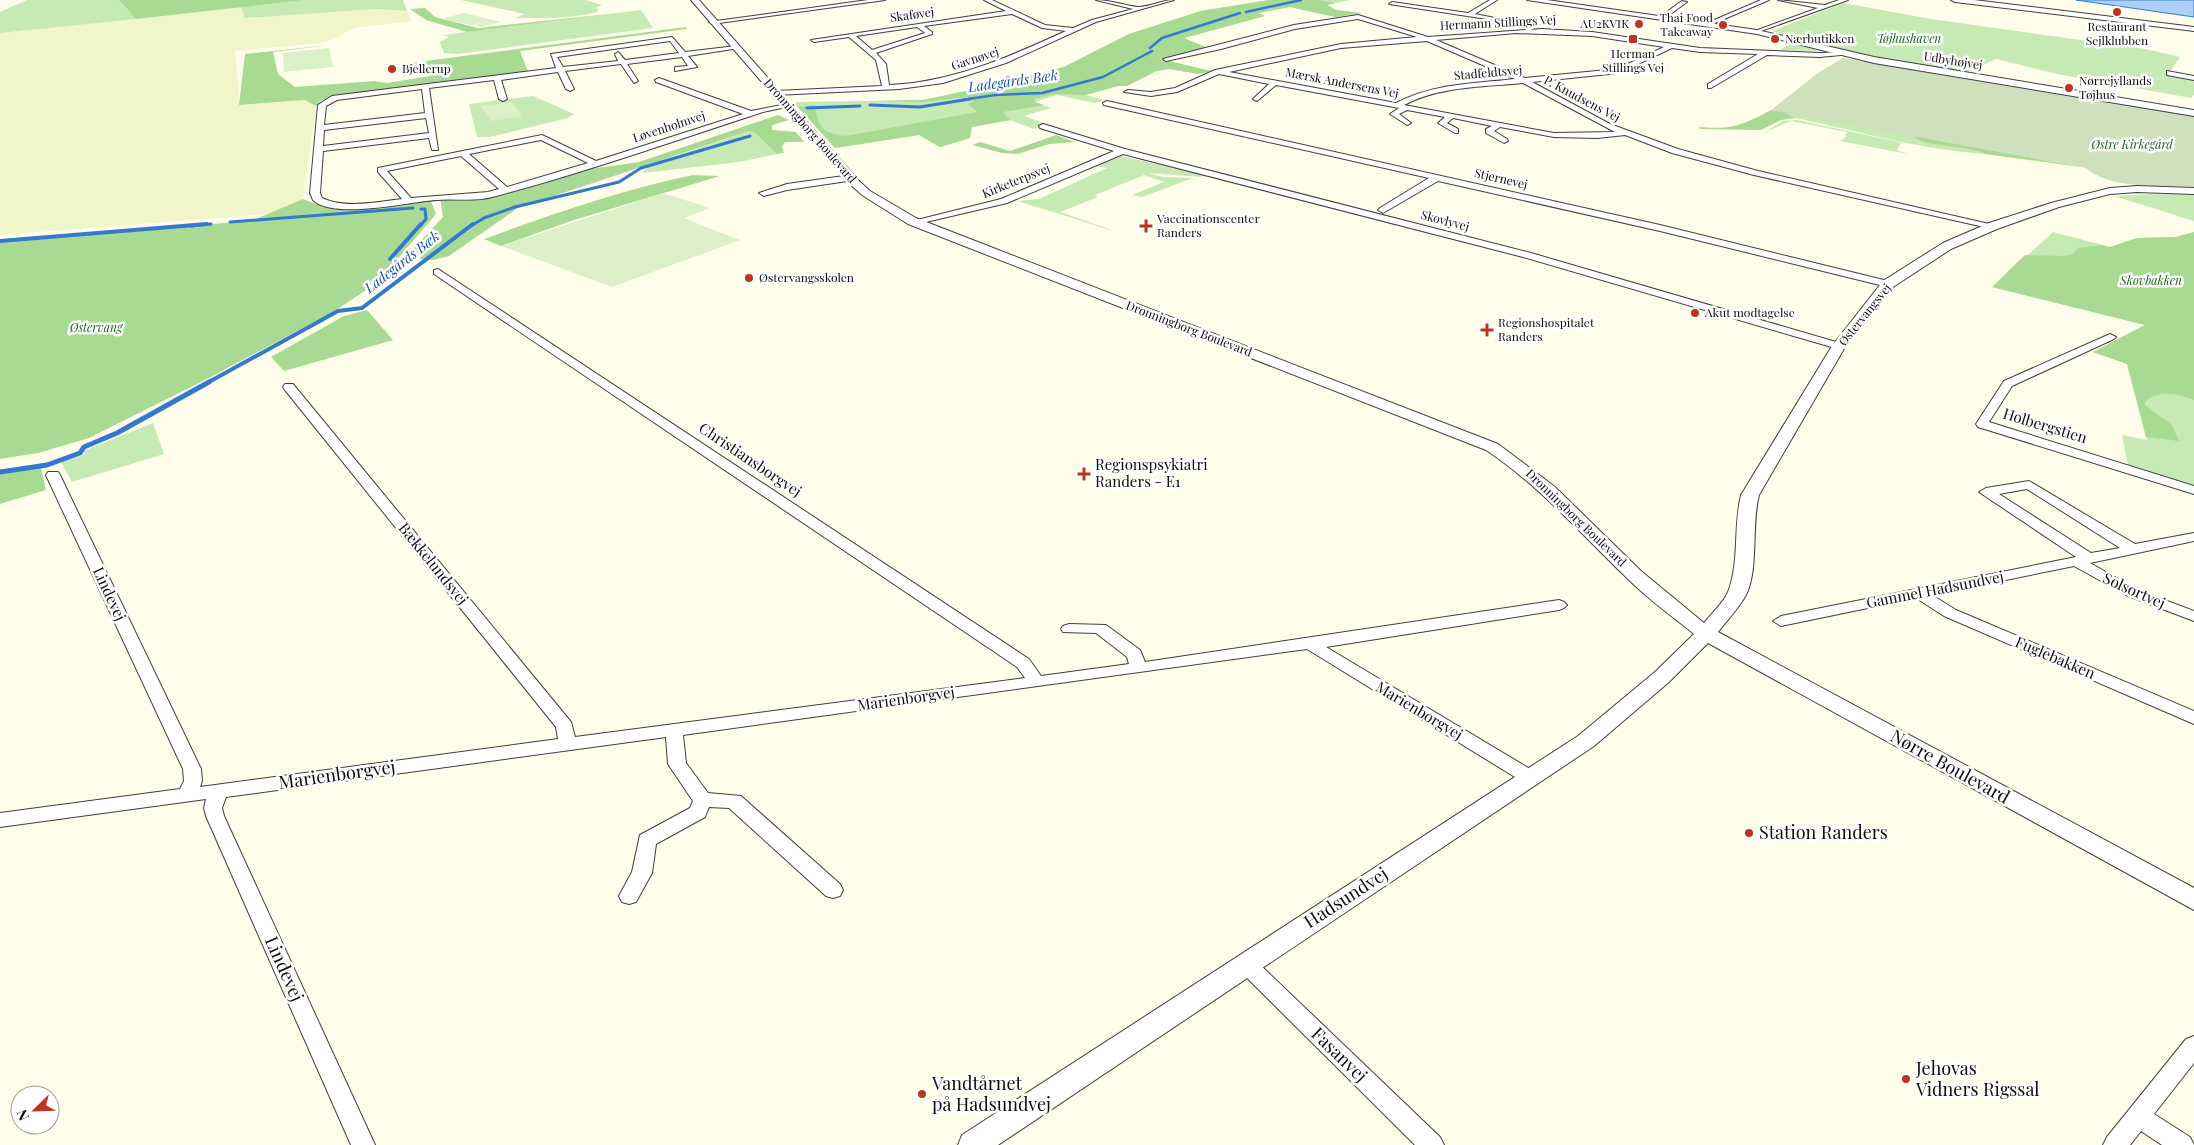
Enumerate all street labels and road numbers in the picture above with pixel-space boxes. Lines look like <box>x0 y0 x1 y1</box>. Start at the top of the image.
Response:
street label: Skaføvej <box>889 3 935 25</box>
street label: Hermann Stillings Vej <box>1439 11 1556 33</box>
street label: Gavnøvej <box>949 43 1000 73</box>
street label: Udbyhøjvej <box>1923 47 1984 73</box>
street label: Stadfeldtsvej <box>1453 61 1523 83</box>
street label: Mærsk Andersens Vej <box>1284 63 1400 101</box>
street label: P. Knudsens Vej <box>1542 71 1623 125</box>
street label: Dronningborg Boulevard <box>761 75 861 186</box>
street label: Løvenholmvej <box>631 107 707 145</box>
street label: Kirketerpsvej <box>979 159 1052 201</box>
street label: Stjernevej <box>1473 164 1529 192</box>
street label: Skovlyvej <box>1419 206 1471 234</box>
street label: Østervangsvej <box>1834 280 1894 349</box>
street label: Dronningborg Boulevard <box>1124 297 1255 360</box>
street label: Holbergstien <box>2001 403 2090 447</box>
street label: Christiansborgvej <box>695 417 806 501</box>
street label: Dronningborg Boulevard <box>1523 465 1630 570</box>
street label: Bækkelundsvej <box>395 518 473 608</box>
street label: Lindevej <box>89 563 131 624</box>
street label: Gammel Hadsundvej <box>1864 566 2005 612</box>
street label: Solsortvej <box>2100 567 2169 613</box>
street label: Fuglebakken <box>2012 631 2098 683</box>
street label: Marienborgvej <box>1372 676 1467 744</box>
street label: Marienborgvej <box>856 681 956 715</box>
street label: Nørre Boulevard <box>1887 723 2015 809</box>
street label: Marienborgvej <box>277 754 397 794</box>
street label: Hadsundvej <box>1299 861 1392 933</box>
street label: Lindevej <box>260 932 310 1005</box>
street label: Fasanvej <box>1307 1022 1373 1087</box>

